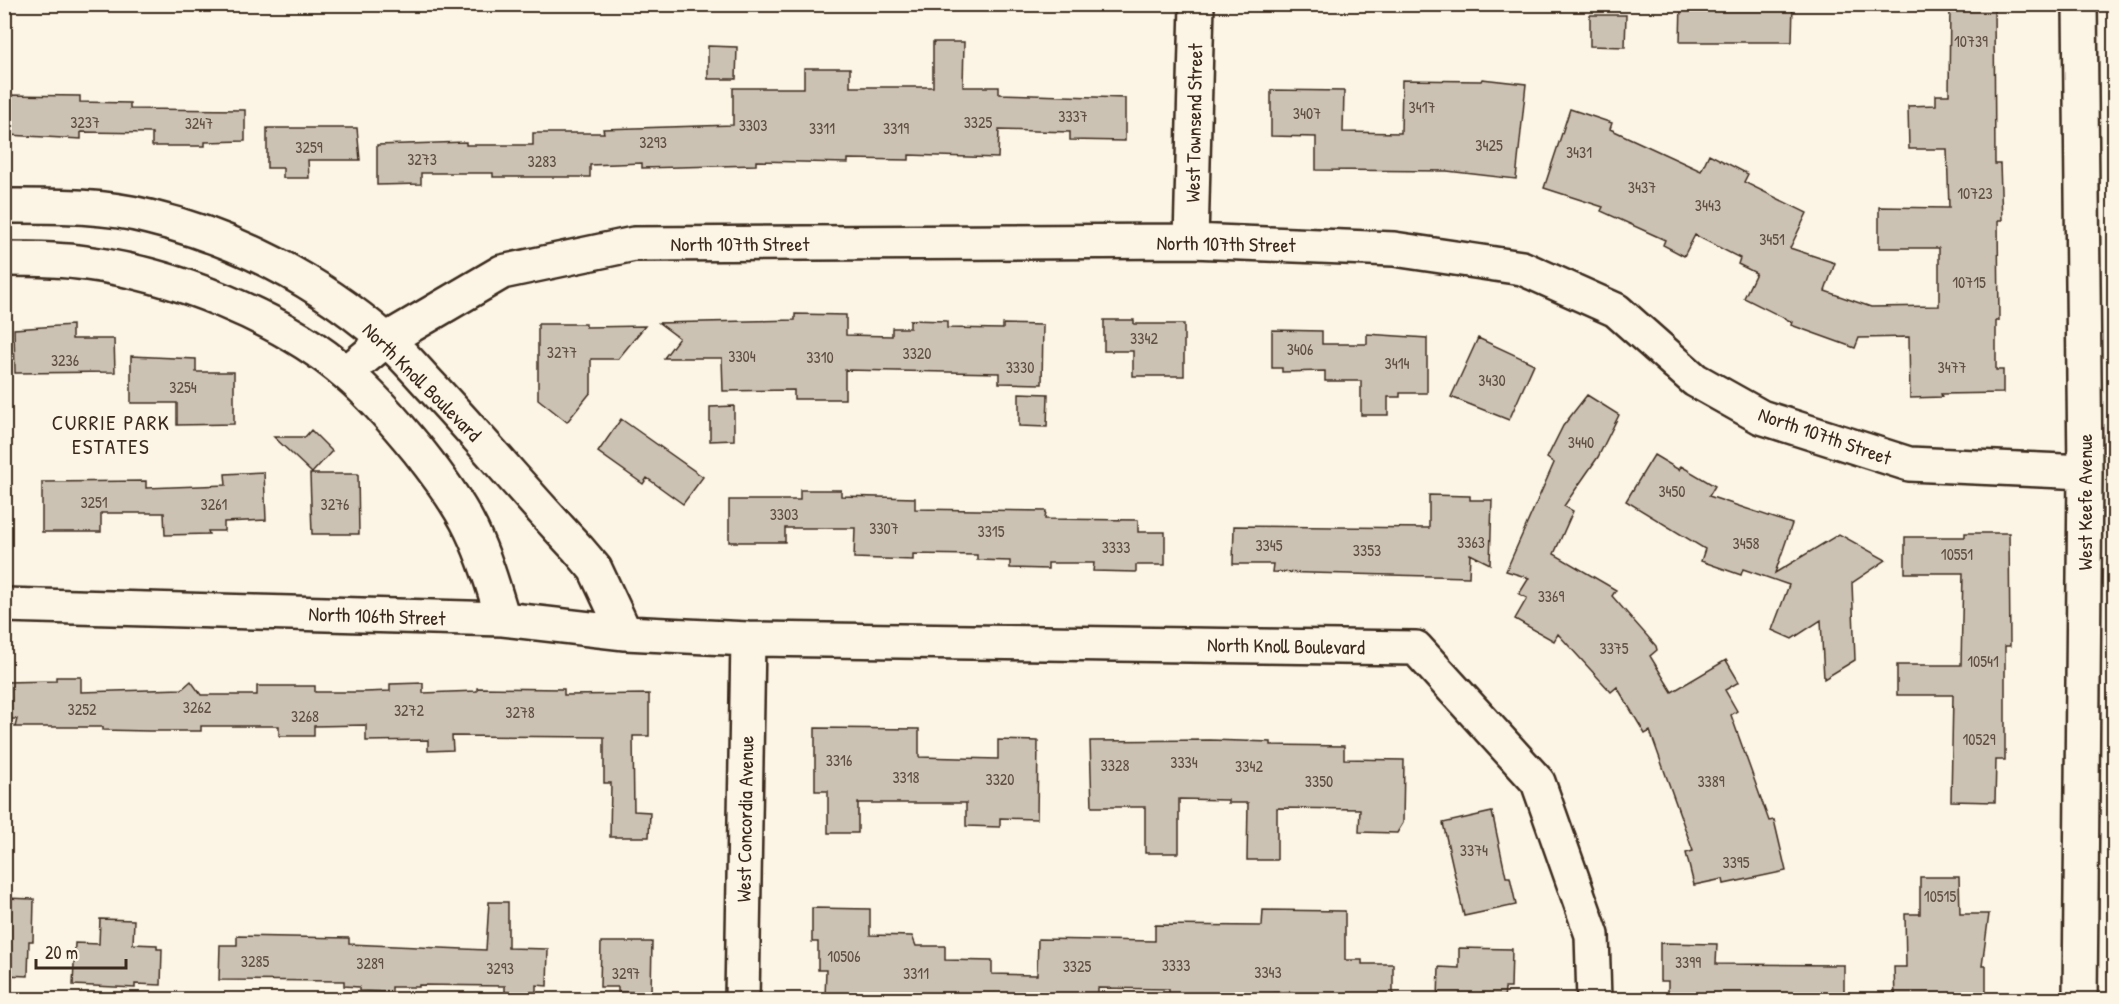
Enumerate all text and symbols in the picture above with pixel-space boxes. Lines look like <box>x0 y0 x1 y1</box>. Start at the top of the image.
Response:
house number: 10739 <box>1954 30 1988 52</box>
street label: West Townsend Street <box>1179 42 1208 203</box>
house number: 3417 <box>1409 96 1436 118</box>
house number: 3407 <box>1293 102 1321 124</box>
house number: 3337 <box>1058 105 1088 127</box>
house number: 3237 <box>70 111 100 133</box>
house number: 3325 <box>964 111 993 133</box>
house number: 3247 <box>185 112 213 134</box>
house number: 3303 <box>739 114 767 136</box>
house number: 3311 <box>809 117 835 139</box>
house number: 3319 <box>883 117 909 139</box>
house number: 3293 <box>639 131 667 153</box>
house number: 3425 <box>1475 134 1503 156</box>
house number: 3259 <box>295 136 323 158</box>
house number: 3431 <box>1566 141 1592 163</box>
house number: 3273 <box>407 148 437 170</box>
house number: 3283 <box>528 150 556 172</box>
house number: 3437 <box>1628 176 1656 198</box>
house number: 10723 <box>1957 182 1993 204</box>
house number: 3443 <box>1695 194 1721 216</box>
house number: 3451 <box>1759 228 1785 250</box>
street label: North 107th Street <box>1156 229 1297 258</box>
street label: North 107th Street <box>671 230 811 257</box>
house number: 10715 <box>1952 271 1986 293</box>
street label: North Knoll Boulevard <box>357 316 488 447</box>
house number: 3342 <box>1130 327 1158 349</box>
house number: 3406 <box>1287 338 1313 360</box>
house number: 3277 <box>547 341 577 363</box>
house number: 3320 <box>903 342 932 364</box>
house number: 3304 <box>728 345 756 367</box>
house number: 3310 <box>806 346 834 368</box>
house number: 3236 <box>51 349 79 371</box>
house number: 3414 <box>1385 352 1409 374</box>
house number: 3330 <box>1006 356 1034 378</box>
house number: 3477 <box>1937 356 1967 378</box>
house number: 3430 <box>1478 369 1506 391</box>
house number: 3254 <box>169 376 197 398</box>
street label: North 107th Street <box>1755 400 1896 471</box>
district label: CURRIE PARK ESTATES <box>52 408 170 461</box>
house number: 3440 <box>1568 431 1594 453</box>
street label: West Keefe Avenue <box>2071 434 2098 570</box>
house number: 3450 <box>1658 480 1686 502</box>
house number: 3251 <box>80 491 108 513</box>
house number: 3261 <box>201 493 228 515</box>
house number: 3276 <box>321 493 349 515</box>
house number: 3303 <box>770 503 798 525</box>
house number: 3307 <box>869 517 899 539</box>
house number: 3315 <box>978 520 1005 542</box>
house number: 3363 <box>1457 531 1485 553</box>
house number: 3458 <box>1733 532 1759 554</box>
house number: 3345 <box>1255 534 1283 556</box>
house number: 3333 <box>1102 536 1130 558</box>
house number: 3353 <box>1353 539 1381 561</box>
house number: 10551 <box>1941 543 1973 565</box>
house number: 3369 <box>1538 585 1564 607</box>
street label: North 106th Street <box>308 600 447 631</box>
street label: North Knoll Boulevard <box>1207 631 1365 660</box>
house number: 3375 <box>1599 637 1629 659</box>
house number: 10541 <box>1967 650 1999 672</box>
house number: 3262 <box>183 696 212 718</box>
house number: 3252 <box>68 698 97 720</box>
house number: 3272 <box>394 699 425 721</box>
house number: 3278 <box>505 701 535 723</box>
house number: 3268 <box>291 705 319 727</box>
house number: 10529 <box>1962 728 1996 750</box>
street label: West Concordia Avenue <box>730 735 759 902</box>
house number: 3316 <box>826 749 852 771</box>
house number: 3334 <box>1170 751 1198 773</box>
house number: 3328 <box>1101 754 1129 776</box>
house number: 3342 <box>1235 755 1263 777</box>
house number: 3318 <box>892 766 920 788</box>
house number: 3320 <box>986 768 1015 790</box>
house number: 3350 <box>1305 770 1333 792</box>
house number: 3389 <box>1697 770 1725 792</box>
house number: 3374 <box>1460 839 1488 861</box>
house number: 3395 <box>1723 851 1750 873</box>
house number: 10515 <box>1924 885 1956 907</box>
scale bar <box>36 932 126 970</box>
text: 20 m <box>45 940 78 965</box>
house number: 10506 <box>827 945 861 967</box>
house number: 3285 <box>241 950 269 972</box>
house number: 3399 <box>1675 951 1701 973</box>
house number: 3289 <box>356 952 384 974</box>
house number: 3333 <box>1162 954 1190 976</box>
house number: 3325 <box>1063 955 1092 977</box>
house number: 3293 <box>486 957 514 979</box>
house number: 3343 <box>1254 961 1282 983</box>
house number: 3297 <box>612 962 640 984</box>
house number: 3311 <box>903 962 929 984</box>

